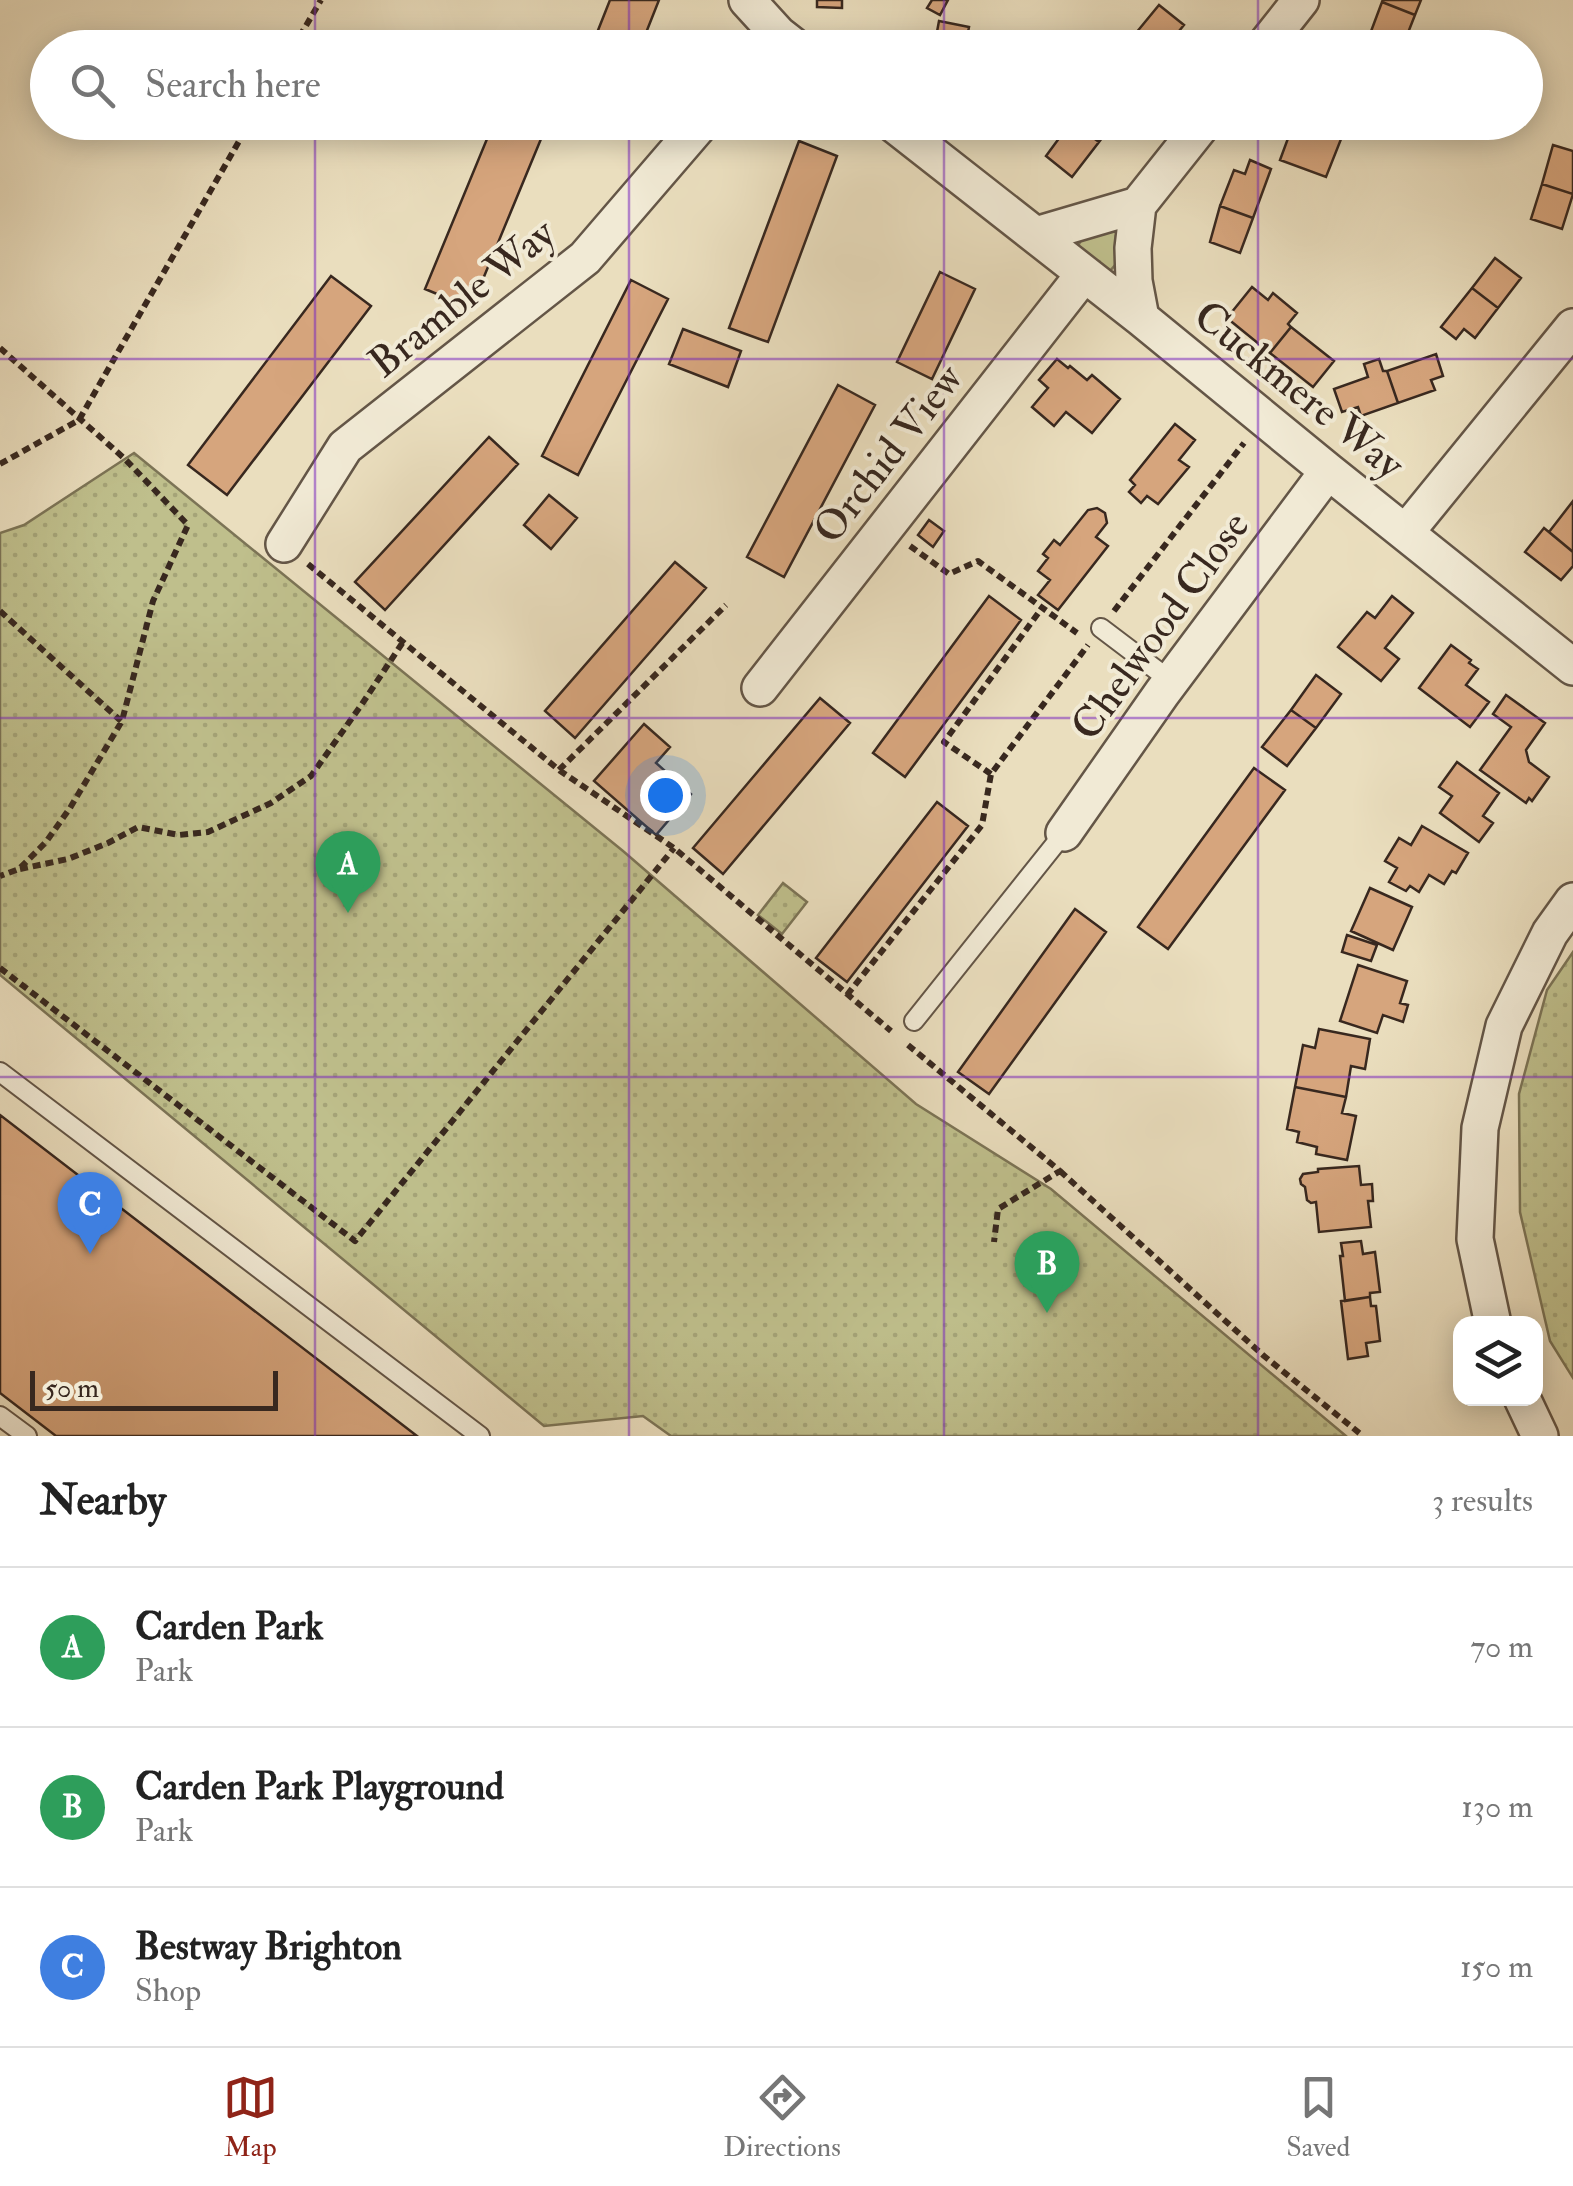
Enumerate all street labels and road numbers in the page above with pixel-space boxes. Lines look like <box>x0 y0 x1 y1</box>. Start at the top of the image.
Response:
street label: Bramble Way <box>359 207 566 389</box>
street label: Cuckmere Way <box>1183 290 1415 491</box>
street label: Orchid View <box>802 353 975 554</box>
street label: Chelwood Close <box>1060 502 1261 751</box>

